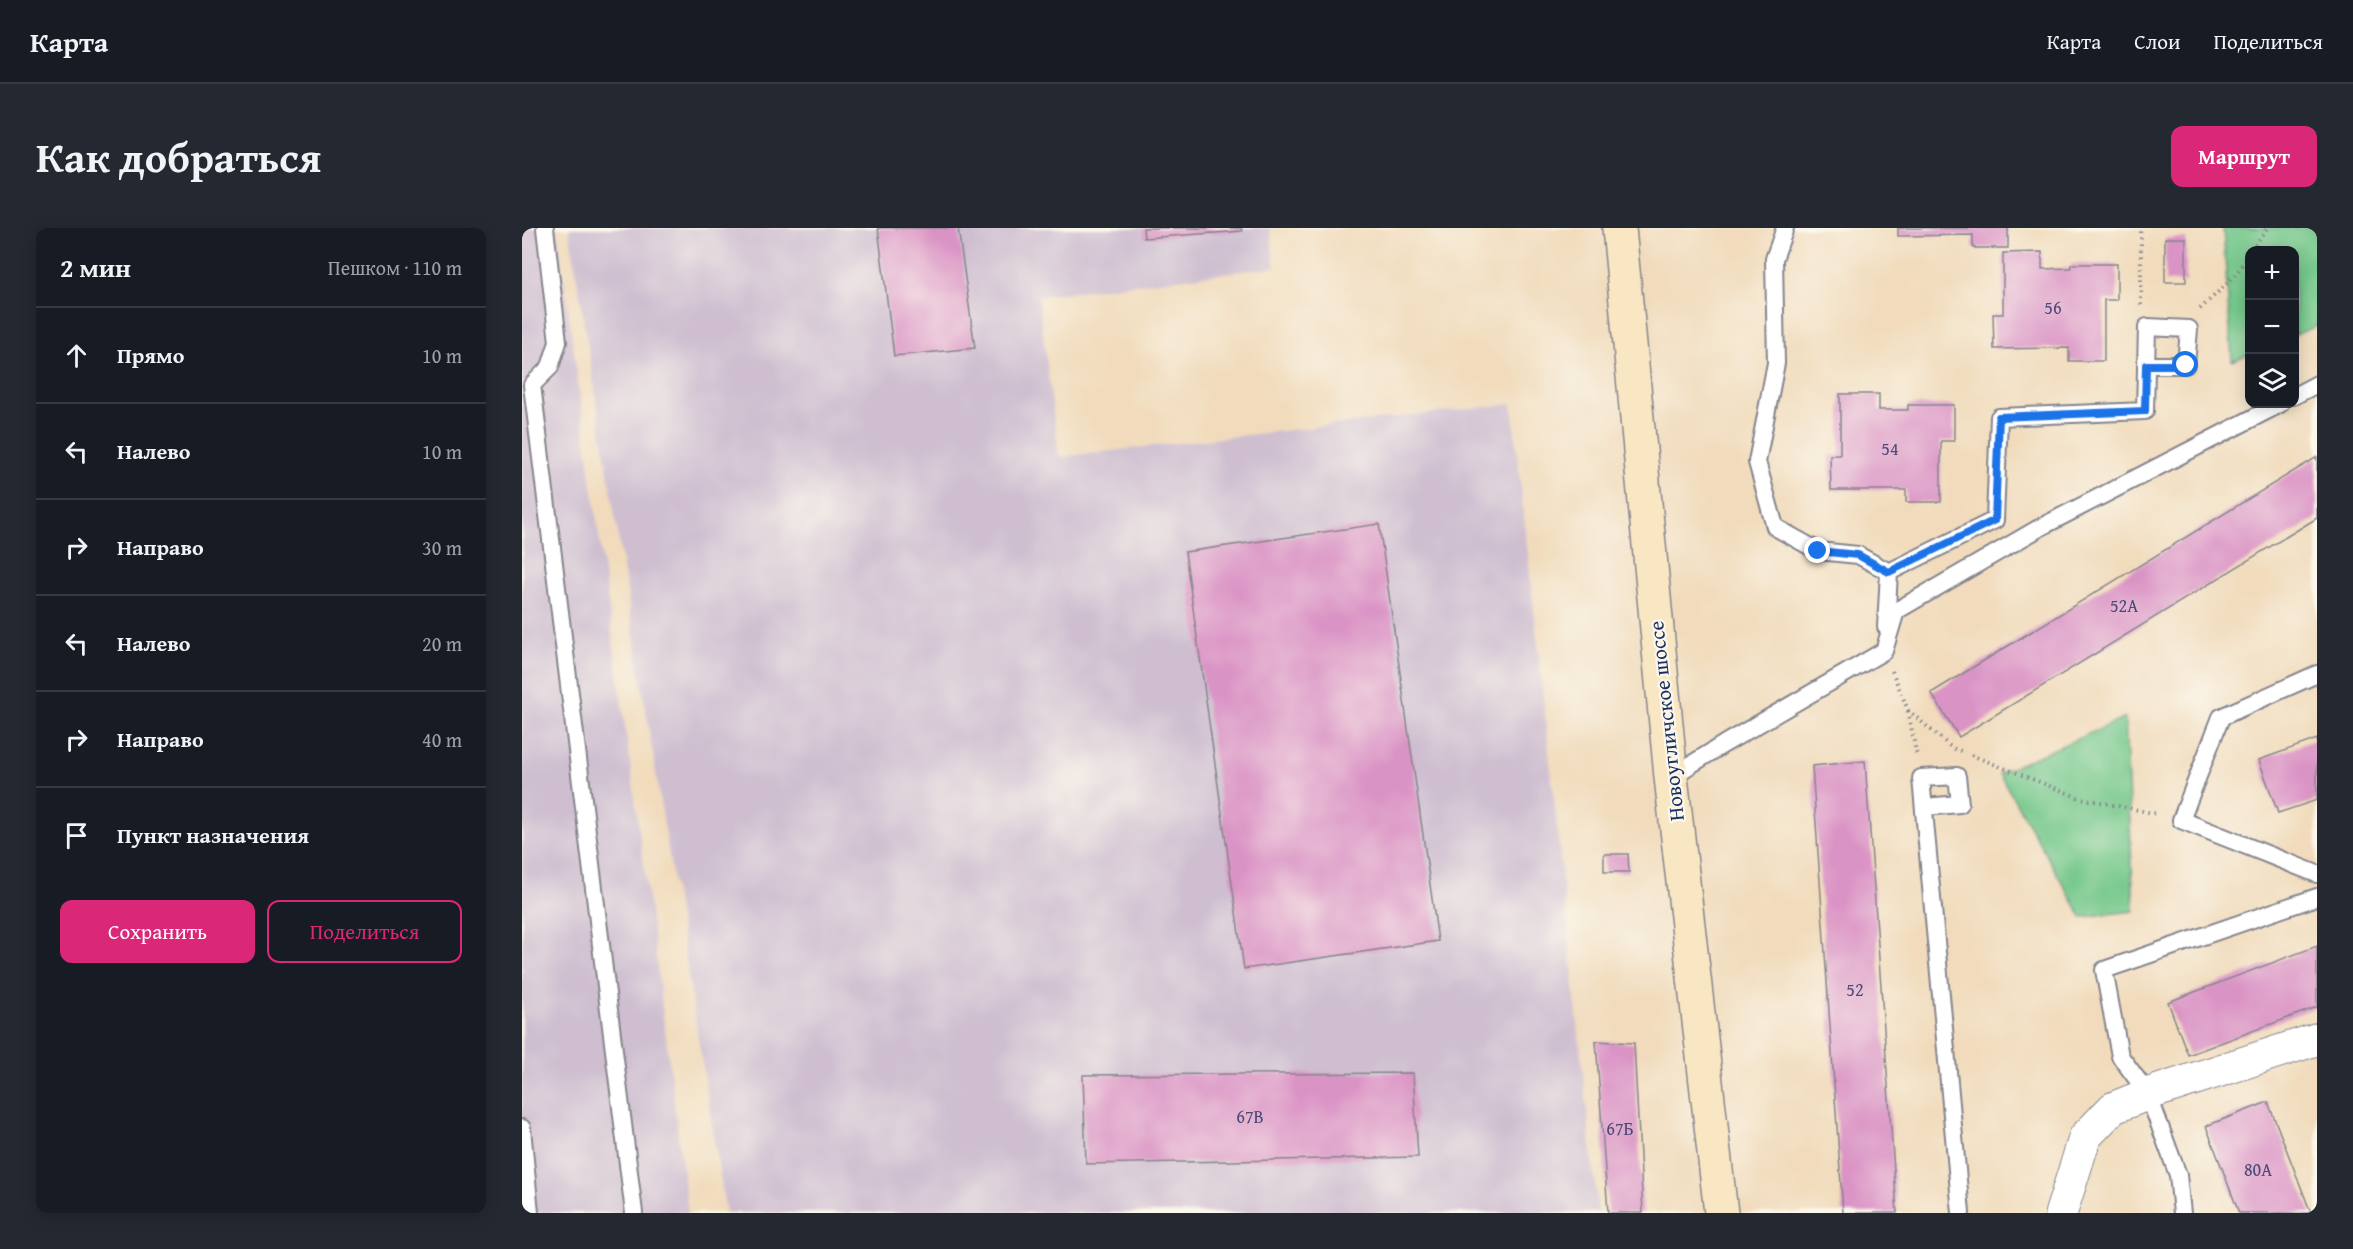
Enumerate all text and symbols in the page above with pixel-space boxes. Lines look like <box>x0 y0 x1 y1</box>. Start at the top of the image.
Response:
text: Карта <box>30 21 108 62</box>
text: Карта <box>2047 26 2101 57</box>
text: Слои <box>2134 26 2180 57</box>
text: Поделиться <box>2213 26 2323 57</box>
text: Как добраться <box>36 126 321 187</box>
button: Маршрут <box>2171 126 2317 187</box>
map controls <box>2245 246 2299 408</box>
button: + <box>2245 246 2299 300</box>
text: 2 мин <box>60 248 131 287</box>
text: Пешком · 110 m <box>328 253 462 282</box>
house number: 56 <box>2044 294 2062 321</box>
button: − <box>2245 300 2299 354</box>
icon: ahead <box>60 339 93 372</box>
text: Прямо <box>117 339 184 371</box>
text: 10 m <box>422 341 462 370</box>
route start <box>2172 351 2198 377</box>
button: layers <box>2245 354 2299 408</box>
icon: left <box>60 435 93 468</box>
text: Налево <box>117 435 190 467</box>
house number: 54 <box>1881 435 1899 462</box>
text: 10 m <box>422 437 462 466</box>
icon: right <box>60 531 93 564</box>
text: Направо <box>117 531 204 563</box>
text: 30 m <box>422 533 462 562</box>
route end <box>1804 537 1830 563</box>
house number: 52А <box>2110 592 2138 619</box>
street label: Новоугличское шоссе <box>1640 619 1692 823</box>
icon: left <box>60 627 93 660</box>
text: Налево <box>117 627 190 659</box>
text: 20 m <box>422 629 462 658</box>
icon: right <box>60 723 93 756</box>
text: Направо <box>117 723 204 755</box>
text: 40 m <box>422 725 462 754</box>
icon: arrive <box>60 819 93 852</box>
text: Пункт назначения <box>117 819 309 851</box>
button: Сохранить <box>60 900 255 963</box>
button: Поделиться <box>267 900 462 963</box>
house number: 52 <box>1846 976 1864 1003</box>
house number: 67В <box>1236 1103 1264 1130</box>
house number: 67Б <box>1606 1115 1634 1142</box>
house number: 80А <box>2244 1156 2272 1183</box>

